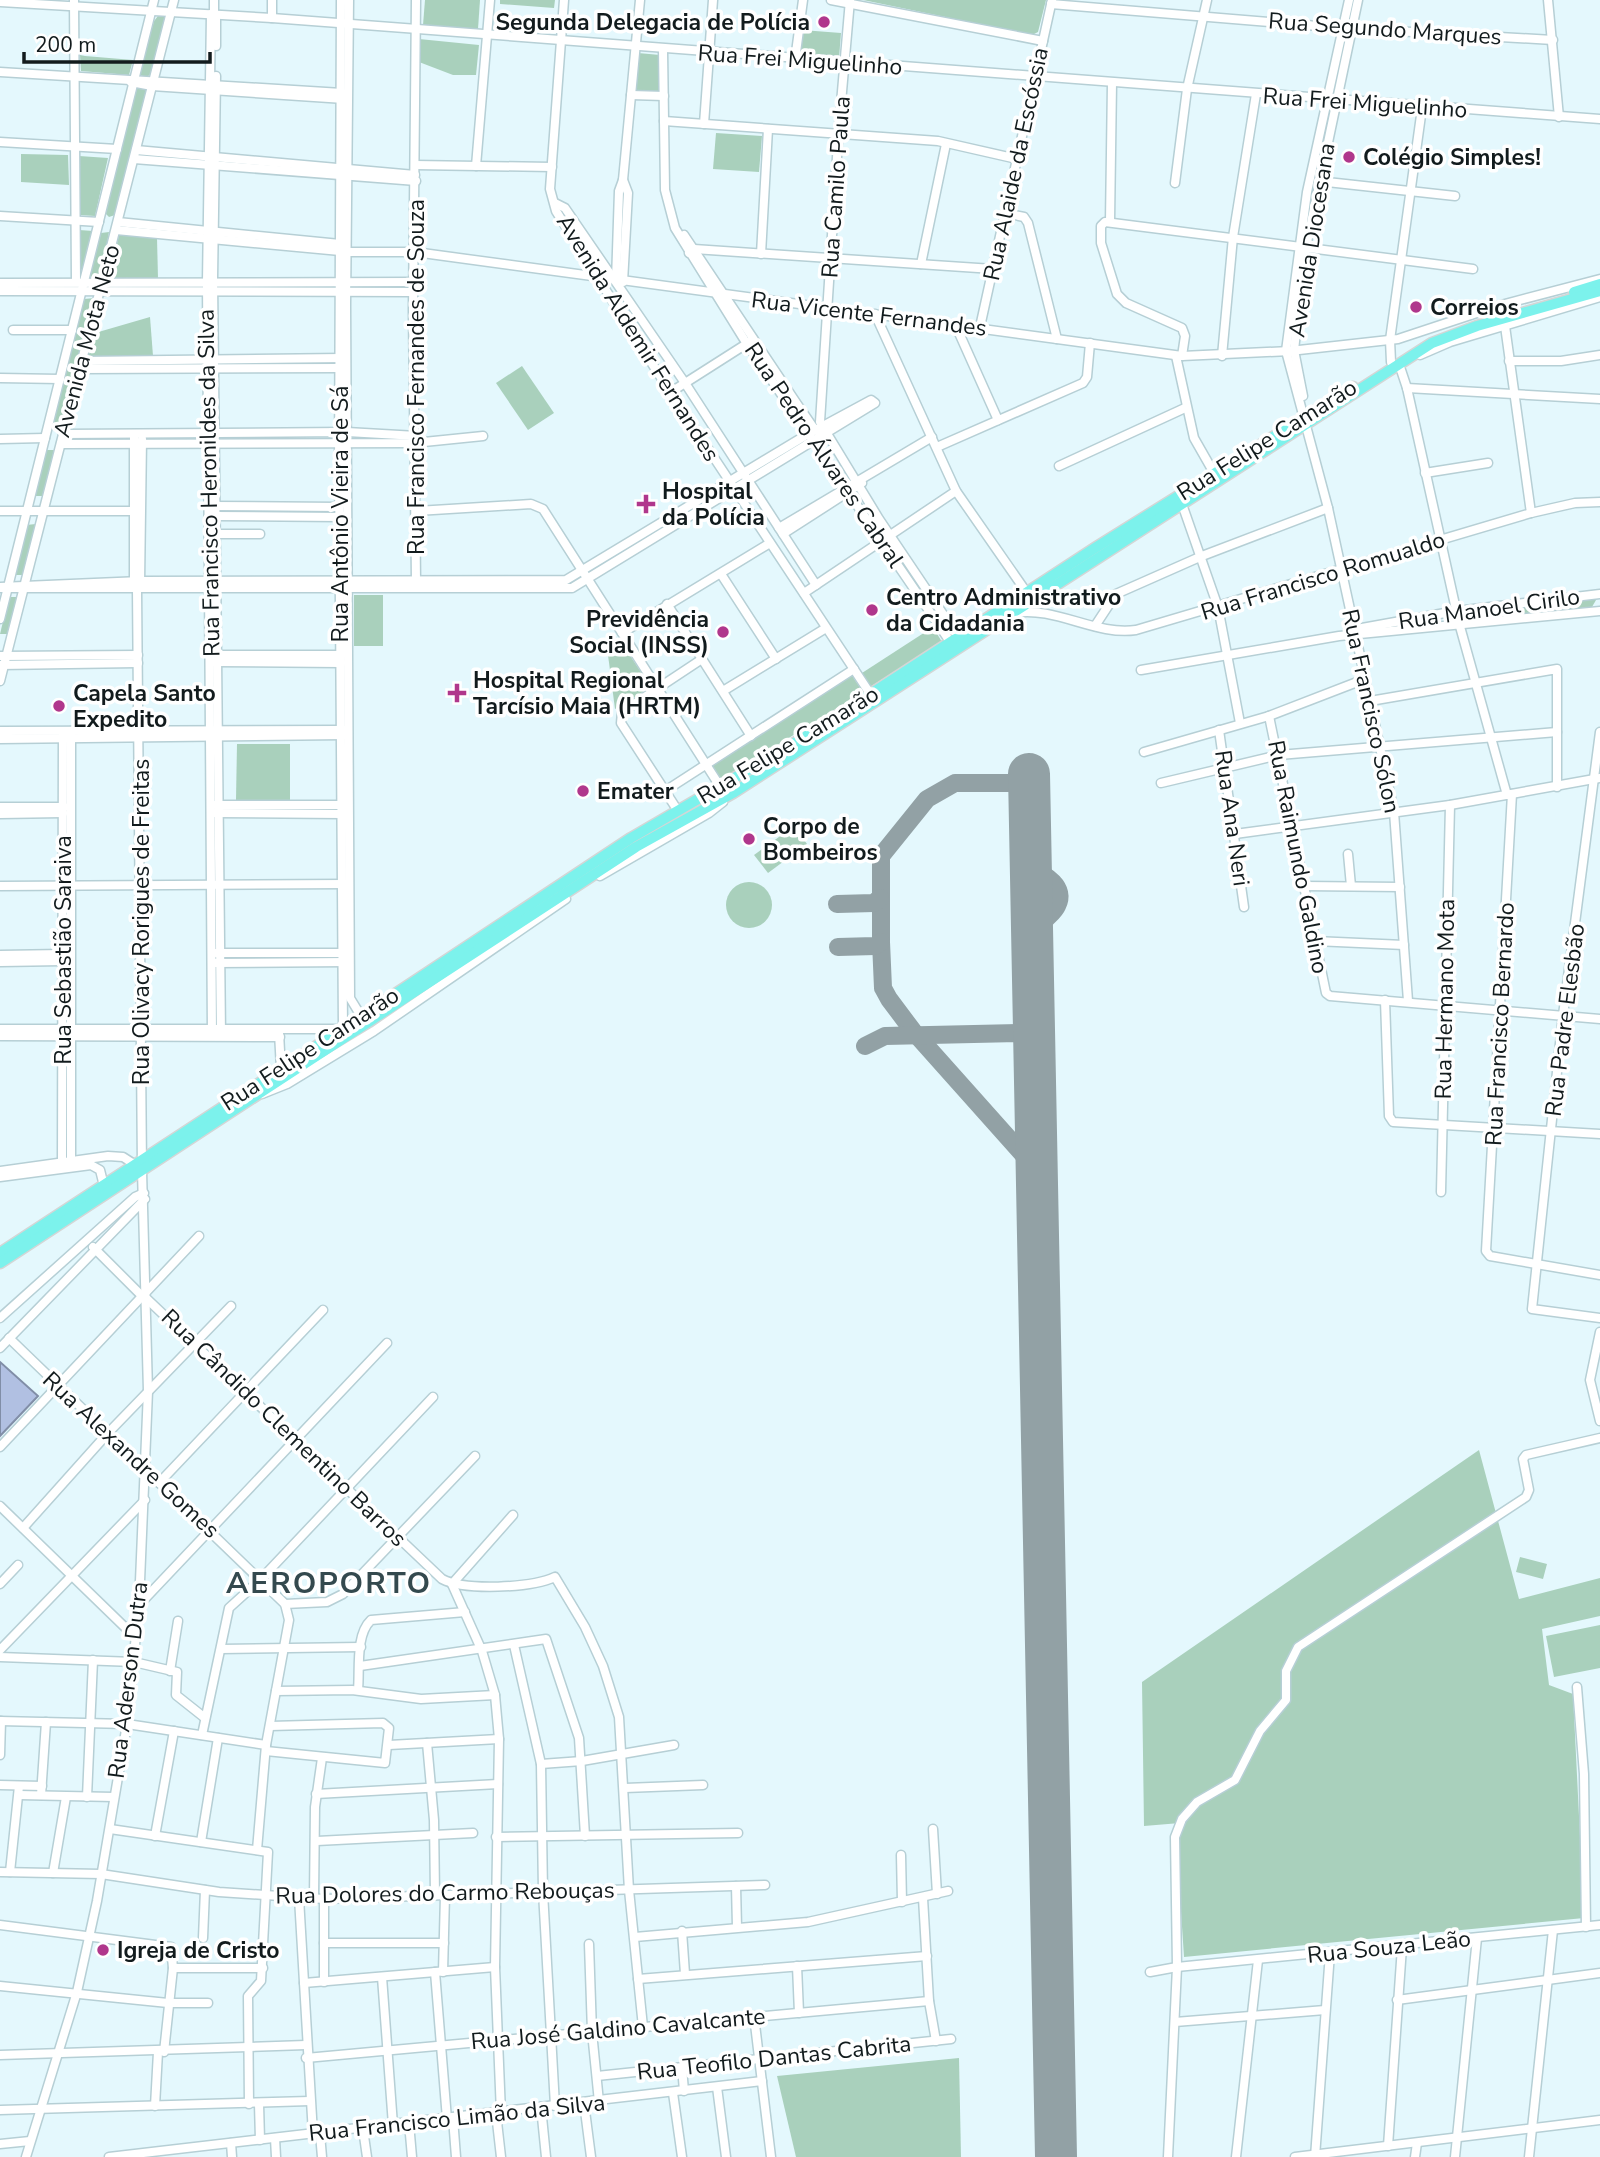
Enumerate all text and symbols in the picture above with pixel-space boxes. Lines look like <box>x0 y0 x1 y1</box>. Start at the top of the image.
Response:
street label: Rua Segundo Marques <box>1267 5 1503 53</box>
place label: Segunda Delegacia de Polícia <box>495 7 810 38</box>
marker: Segunda Delegacia de Polícia <box>816 14 832 30</box>
scale bar <box>24 21 210 65</box>
text: 200 m <box>35 31 96 59</box>
street label: Rua Frei Miguelinho <box>697 37 903 83</box>
street label: Rua Alaide da Escóssia <box>976 45 1056 283</box>
street label: Rua Frei Miguelinho <box>1262 80 1468 126</box>
street label: Rua Camilo Paula <box>814 95 858 279</box>
street label: Avenida Diocesana <box>1281 141 1343 339</box>
place label: Colégio Simples! <box>1363 142 1541 173</box>
marker: Colégio Simples! <box>1341 149 1357 165</box>
street label: Rua Francisco Fernandes de Souza <box>401 199 432 555</box>
street label: Avenida Aldemir Fernandes <box>549 209 727 467</box>
street label: Avenida Mota Neto <box>46 241 128 441</box>
street label: Rua Vicente Fernandes <box>749 284 989 344</box>
place label: Correios <box>1430 292 1519 323</box>
marker: Correios <box>1408 299 1424 315</box>
street label: Rua Francisco Heronildes da Silva <box>190 309 228 657</box>
street label: Rua Pedro Álvares Cabral <box>737 336 911 574</box>
street label: Rua Felipe Camarão <box>1171 372 1363 508</box>
street label: Rua Antônio Vieira de Sá <box>325 386 356 642</box>
place label: Hospital da Polícia <box>662 476 765 533</box>
marker: Hospital da Polícia <box>636 494 656 514</box>
street label: Rua Francisco Romualdo <box>1197 524 1449 628</box>
street label: Rua Manoel Cirilo <box>1396 581 1582 637</box>
place label: Centro Administrativo da Cidadania <box>886 582 1121 639</box>
marker: Centro Administrativo da Cidadania <box>864 602 880 618</box>
place label: Previdência Social (INSS) <box>569 604 709 661</box>
street label: Rua Francisco Sólon <box>1334 606 1408 816</box>
marker: Previdência Social (INSS) <box>715 624 731 640</box>
place label: Hospital Regional Tarcísio Maia (HRTM) <box>473 665 701 722</box>
place label: Capela Santo Expedito <box>73 678 216 735</box>
street label: Rua Felipe Camarão <box>691 678 885 812</box>
marker: Hospital Regional Tarcísio Maia (HRTM) <box>447 683 467 703</box>
marker: Capela Santo Expedito <box>51 698 67 714</box>
street label: Rua Raimundo Galdino <box>1260 738 1336 976</box>
street label: Rua Ana Neri <box>1207 748 1257 888</box>
street label: Rua Olivacy Rorigues de Freitas <box>126 759 157 1085</box>
place label: Emater <box>597 776 674 807</box>
marker: Emater <box>575 783 591 799</box>
place label: Corpo de Bombeiros <box>763 811 878 868</box>
marker: Corpo de Bombeiros <box>741 831 757 847</box>
street label: Rua Sebastião Saraiva <box>48 835 79 1065</box>
street label: Rua Hermano Mota <box>1428 898 1462 1100</box>
street label: Rua Francisco Bernardo <box>1478 901 1522 1147</box>
street label: Rua Padre Elesbão <box>1538 922 1592 1118</box>
street label: Rua Felipe Camarão <box>215 980 405 1118</box>
street label: Rua Cândido Clementino Barros <box>155 1302 413 1554</box>
street label: Rua Alexandre Gomes <box>36 1365 226 1545</box>
district label: AEROPORTO <box>226 1563 432 1604</box>
street label: Rua Aderson Dutra <box>101 1580 155 1780</box>
street label: Rua Dolores do Carmo Rebouças <box>275 1875 615 1911</box>
street label: Rua Souza Leão <box>1306 1923 1472 1971</box>
place label: Igreja de Cristo <box>117 1935 279 1966</box>
marker: Igreja de Cristo <box>95 1942 111 1958</box>
street label: Rua José Galdino Cavalcante <box>469 2001 767 2057</box>
street label: Rua Teofilo Dantas Cabrita <box>635 2028 913 2088</box>
street label: Rua Francisco Limão da Silva <box>307 2087 607 2149</box>

